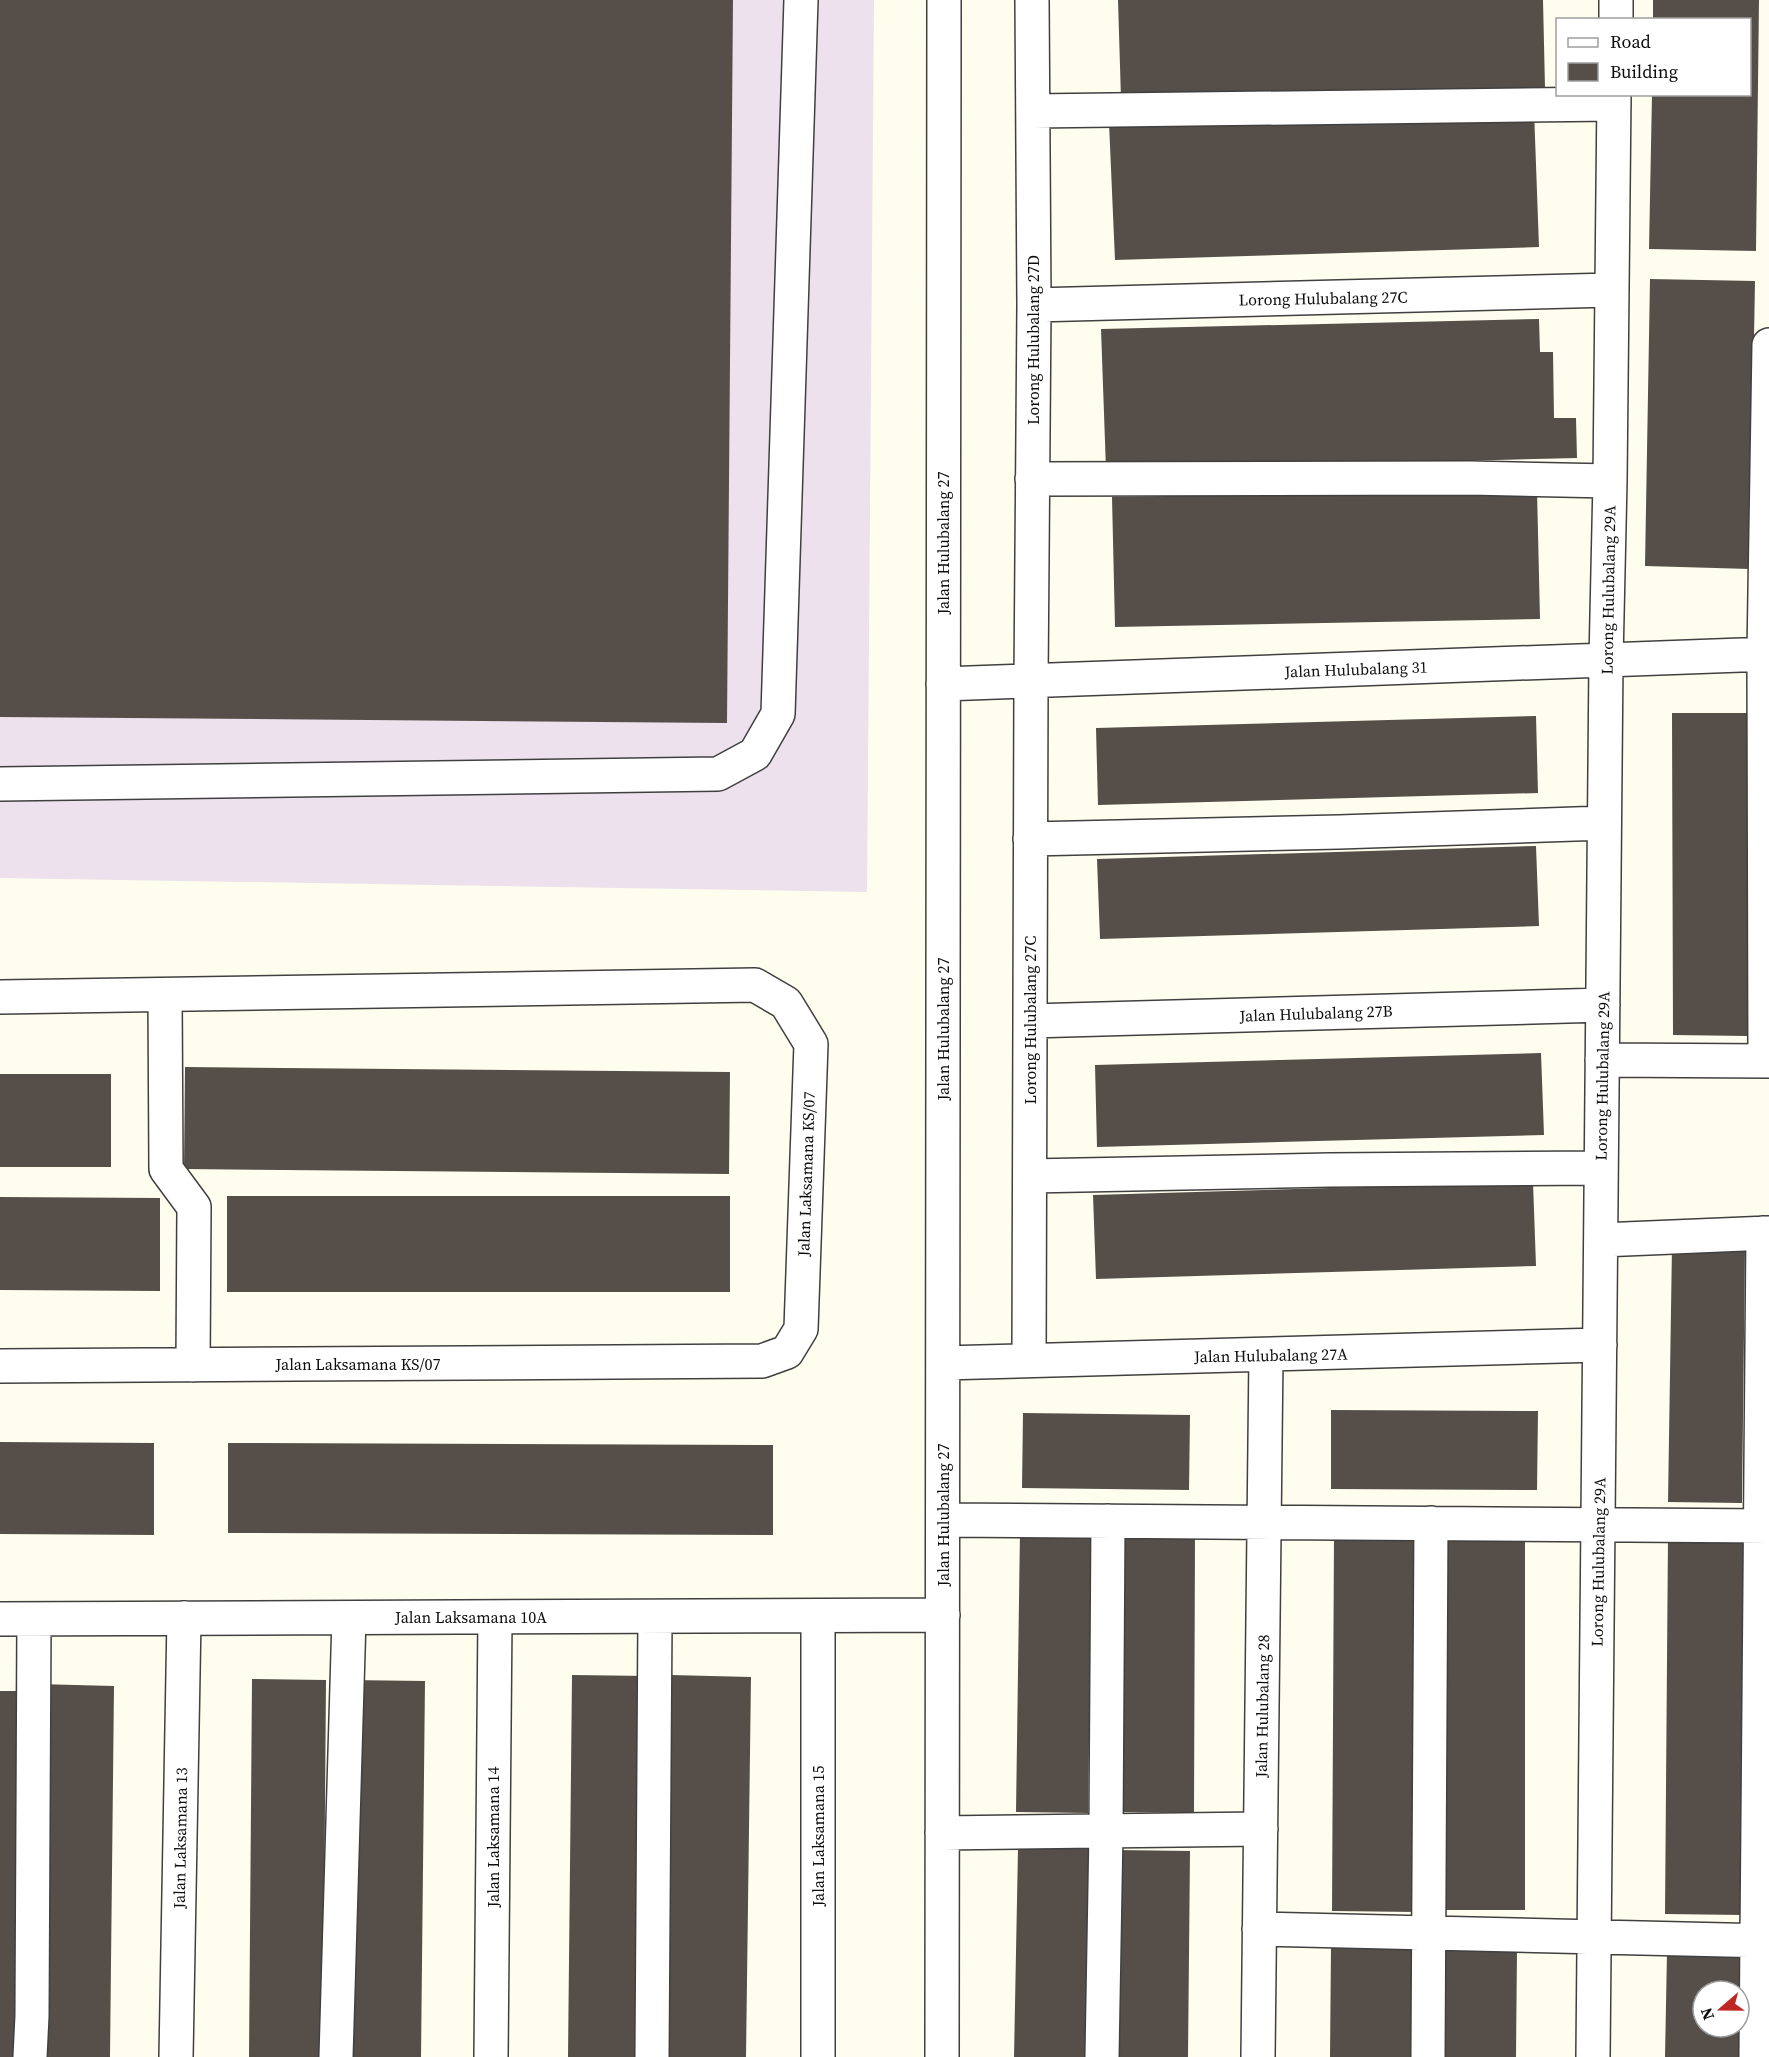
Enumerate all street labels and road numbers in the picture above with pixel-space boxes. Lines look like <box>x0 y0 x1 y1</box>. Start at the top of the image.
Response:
street label: Lorong Hulubalang 27D <box>1022 255 1044 425</box>
street label: Lorong Hulubalang 27C <box>1238 286 1408 310</box>
street label: Jalan Hulubalang 27 <box>932 471 954 616</box>
street label: Lorong Hulubalang 29A <box>1596 505 1620 675</box>
street label: Jalan Hulubalang 31 <box>1283 656 1428 683</box>
street label: Lorong Hulubalang 27C <box>1019 936 1041 1104</box>
street label: Jalan Hulubalang 27 <box>932 957 954 1102</box>
street label: Lorong Hulubalang 29A <box>1590 991 1614 1161</box>
street label: Jalan Hulubalang 27B <box>1238 999 1393 1027</box>
street label: Jalan Laksamana KS/07 <box>792 1091 820 1258</box>
street label: Jalan Hulubalang 27A <box>1193 1343 1348 1367</box>
street label: Jalan Laksamana KS/07 <box>275 1353 440 1375</box>
street label: Jalan Hulubalang 27 <box>932 1443 954 1588</box>
street label: Lorong Hulubalang 29A <box>1586 1477 1610 1647</box>
street label: Jalan Laksamana 10A <box>394 1606 547 1628</box>
street label: Jalan Hulubalang 28 <box>1250 1634 1274 1779</box>
street label: Jalan Laksamana 15 <box>807 1765 829 1908</box>
street label: Jalan Laksamana 14 <box>482 1766 504 1909</box>
street label: Jalan Laksamana 13 <box>168 1767 192 1910</box>

